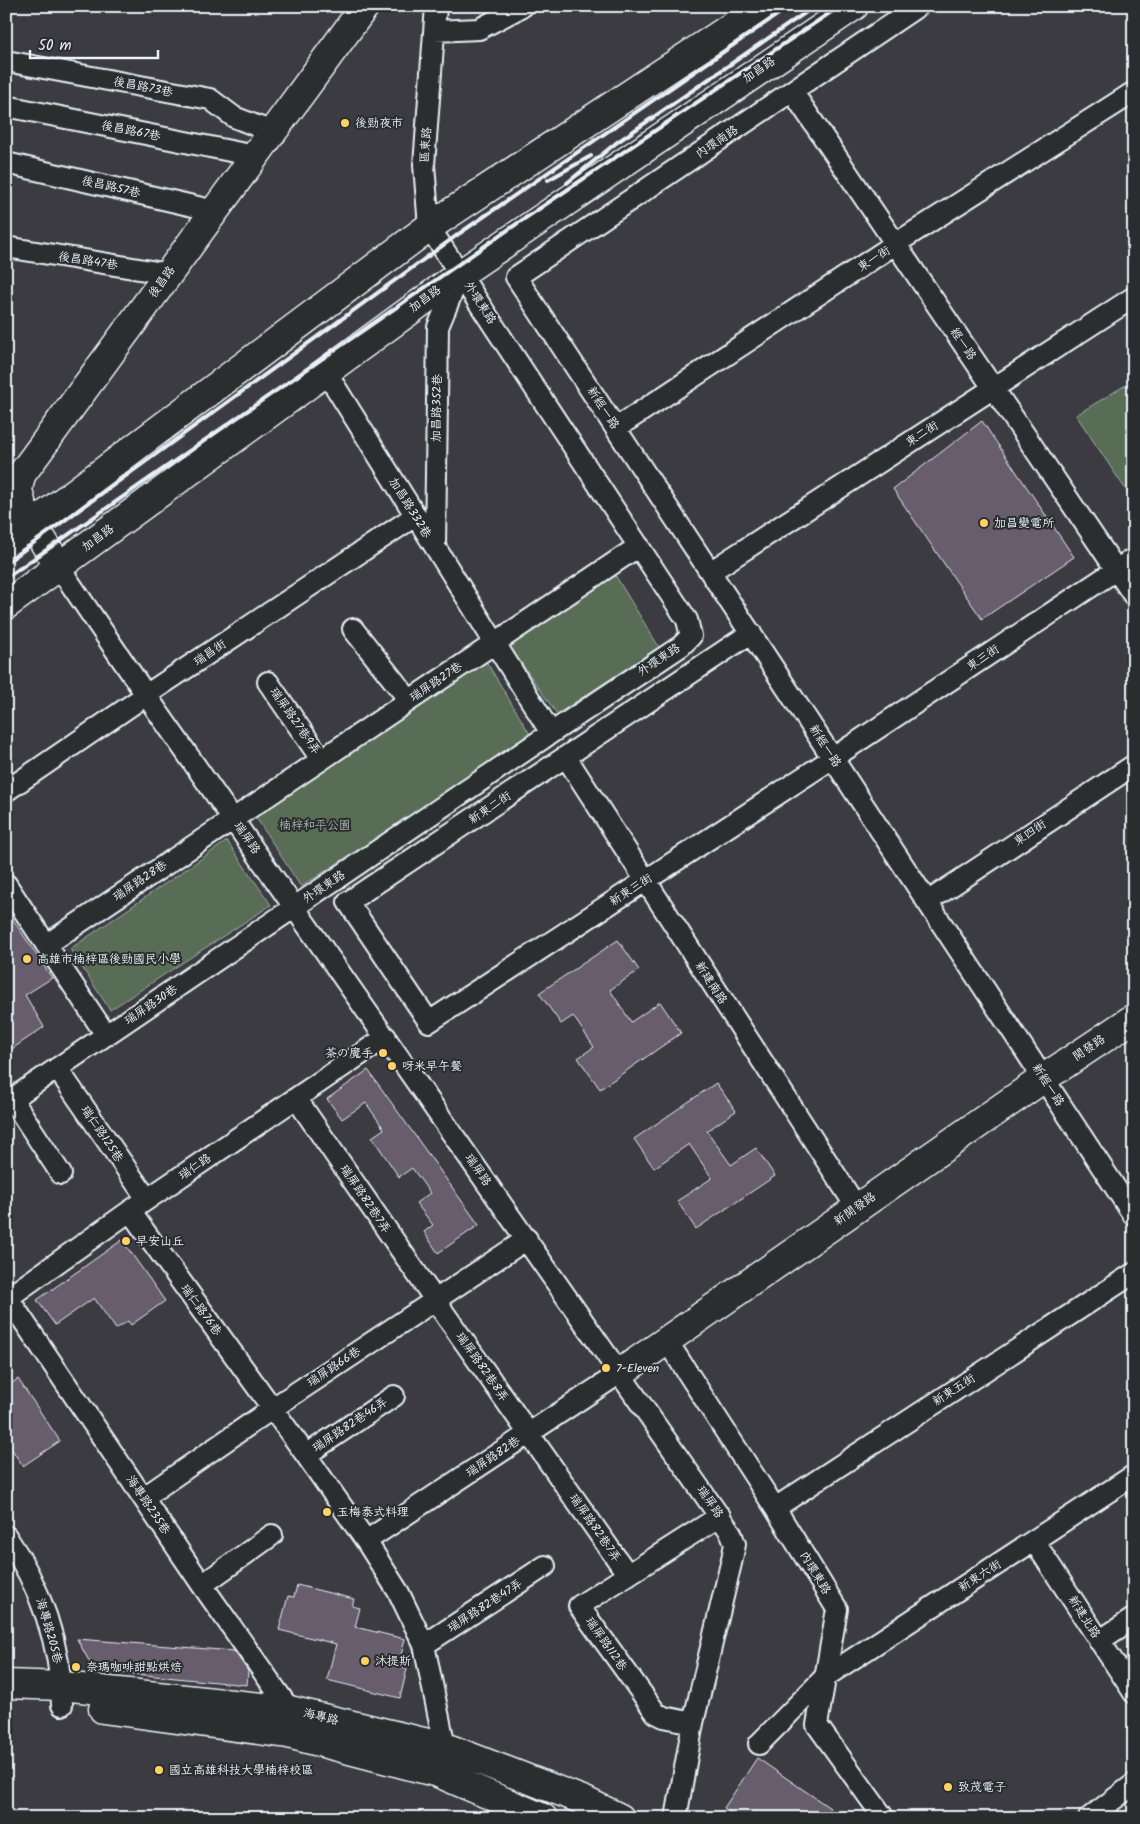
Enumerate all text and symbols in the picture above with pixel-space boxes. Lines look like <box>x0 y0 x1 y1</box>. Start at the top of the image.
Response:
scale bar <box>30 28 158 60</box>
text: 50 m <box>38 34 72 58</box>
street label: 加昌路 <box>739 52 779 88</box>
street label: 後昌路73巷 <box>112 72 174 102</box>
place label: 後勁夜市 <box>355 114 403 133</box>
street label: 後昌路67巷 <box>100 116 162 146</box>
marker: 後勁夜市 <box>339 117 351 129</box>
street label: 內環南路 <box>692 121 742 163</box>
street label: 區東路 <box>415 126 437 164</box>
street label: 後昌路57巷 <box>80 171 142 203</box>
street label: 東一街 <box>854 241 894 277</box>
street label: 後昌路47巷 <box>57 247 119 275</box>
street label: 後昌路 <box>144 262 180 302</box>
street label: 外環東路 <box>459 278 501 328</box>
street label: 加昌路 <box>405 281 445 317</box>
street label: 經一路 <box>945 324 981 364</box>
street label: 加昌路352巷 <box>427 374 447 442</box>
street label: 新經一路 <box>582 383 624 433</box>
street label: 東二街 <box>902 416 942 452</box>
street label: 加昌路332巷 <box>384 474 436 542</box>
place label: 加昌變電所 <box>994 514 1055 533</box>
marker: 加昌變電所 <box>978 517 990 529</box>
street label: 加昌路 <box>78 520 118 556</box>
street label: 瑞昌街 <box>190 635 230 671</box>
street label: 外環東路 <box>634 639 684 681</box>
street label: 東三街 <box>963 640 1003 676</box>
street label: 瑞屏路27巷 <box>406 657 466 707</box>
street label: 瑞屏路27巷9弄 <box>265 683 325 759</box>
street label: 新經一路 <box>804 721 846 771</box>
street label: 新東二街 <box>465 787 515 829</box>
street label: 東四街 <box>1010 815 1050 851</box>
park label: 楠梓和平公園 <box>279 816 351 835</box>
street label: 瑞屏路 <box>229 818 265 858</box>
street label: 瑞屏路28巷 <box>109 856 171 906</box>
street label: 外環東路 <box>299 866 349 908</box>
street label: 新東三街 <box>606 869 656 911</box>
place label: 高雄市楠梓區後勁國民小學 <box>37 950 181 969</box>
marker: 高雄市楠梓區後勁國民小學 <box>21 953 33 965</box>
street label: 新建南路 <box>690 958 732 1008</box>
street label: 瑞屏路30巷 <box>120 980 182 1030</box>
street label: 開發路 <box>1069 1030 1109 1066</box>
place label: 茶の魔手 <box>325 1044 373 1063</box>
marker: 茶の魔手 <box>377 1047 389 1059</box>
place label: 呀米早午餐 <box>402 1057 462 1076</box>
marker: 呀米早午餐 <box>386 1060 398 1072</box>
street label: 新經一路 <box>1027 1060 1069 1110</box>
street label: 瑞仁路125巷 <box>76 1102 128 1166</box>
street label: 瑞仁路 <box>175 1149 215 1185</box>
street label: 瑞屏路 <box>460 1150 496 1190</box>
street label: 瑞屏路82巷7弄 <box>335 1161 395 1237</box>
street label: 新開發路 <box>830 1187 880 1231</box>
place label: 早安山丘 <box>136 1232 184 1251</box>
marker: 早安山丘 <box>120 1235 132 1247</box>
street label: 瑞仁路76巷 <box>176 1280 226 1340</box>
street label: 瑞屏路82巷8弄 <box>451 1328 513 1406</box>
street label: 瑞屏路66巷 <box>303 1342 365 1392</box>
place label: 7-Eleven <box>616 1359 659 1378</box>
marker: 7-Eleven <box>600 1362 612 1374</box>
street label: 新東五街 <box>929 1369 979 1411</box>
street label: 瑞屏路82巷46弄 <box>308 1393 392 1457</box>
street label: 瑞屏路82巷 <box>462 1432 524 1482</box>
street label: 海專路235巷 <box>121 1471 175 1539</box>
street label: 瑞屏路 <box>692 1482 728 1522</box>
street label: 瑞屏路82巷7弄 <box>564 1490 626 1566</box>
place label: 玉梅泰式料理 <box>337 1503 409 1522</box>
marker: 玉梅泰式料理 <box>321 1506 333 1518</box>
street label: 內環東路 <box>794 1548 836 1598</box>
street label: 新東六街 <box>955 1555 1005 1597</box>
street label: 瑞屏路82巷47弄 <box>444 1575 526 1637</box>
street label: 新建北路 <box>1063 1592 1105 1642</box>
street label: 海專路205巷 <box>31 1596 67 1666</box>
street label: 瑞屏路112巷 <box>580 1613 632 1675</box>
place label: 沐提斯 <box>375 1652 411 1671</box>
marker: 沐提斯 <box>359 1655 371 1667</box>
place label: 奈瑪咖啡甜點烘焙 <box>86 1658 182 1677</box>
marker: 奈瑪咖啡甜點烘焙 <box>70 1661 82 1673</box>
street label: 海專路 <box>301 1704 341 1730</box>
place label: 國立高雄科技大學楠梓校區 <box>169 1761 313 1780</box>
marker: 國立高雄科技大學楠梓校區 <box>153 1764 165 1776</box>
place label: 致茂電子 <box>958 1778 1006 1797</box>
marker: 致茂電子 <box>942 1781 954 1793</box>

